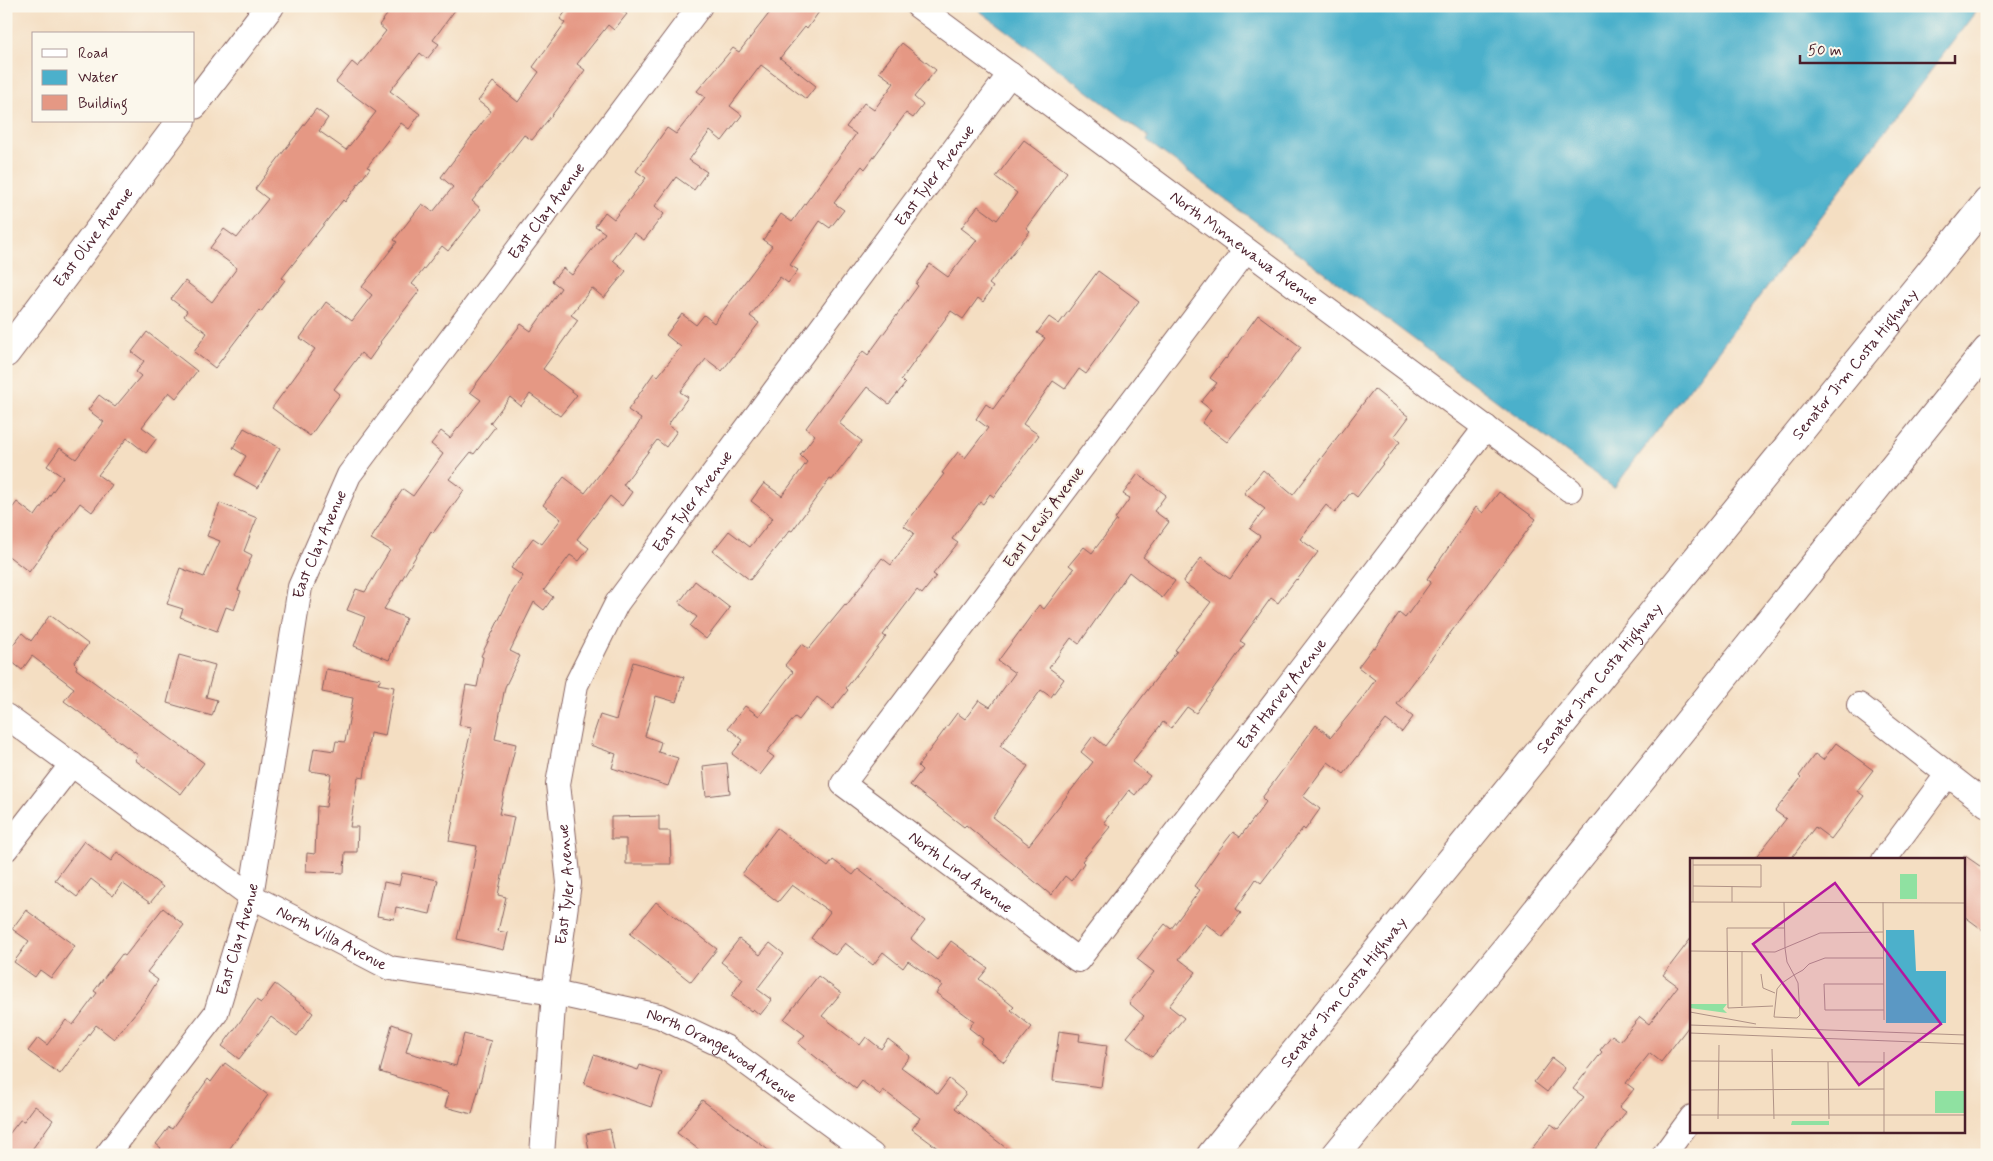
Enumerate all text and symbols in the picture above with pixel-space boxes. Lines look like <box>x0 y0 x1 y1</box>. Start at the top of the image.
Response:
legend <box>32 32 195 122</box>
scale bar <box>1800 32 1956 64</box>
text: 50 m <box>1808 41 1842 61</box>
text: Road <box>78 44 108 64</box>
text: Water <box>78 68 118 88</box>
text: Building <box>78 94 128 115</box>
street label: East Tyler Avenue <box>890 120 979 231</box>
street label: East Clay Avenue <box>503 158 590 264</box>
street label: East Olive Avenue <box>49 183 138 292</box>
street label: North Minnewawa Avenue <box>1166 186 1322 310</box>
street label: Senator Jim Costa Highway <box>1787 284 1923 444</box>
street label: East Tyler Avenue <box>648 446 737 556</box>
street label: East Lewis Avenue <box>999 461 1090 572</box>
street label: East Clay Avenue <box>288 487 352 600</box>
street label: Senator Jim Costa Highway <box>1532 598 1667 758</box>
street label: East Harvey Avenue <box>1232 633 1332 754</box>
street label: East Tyler Avenue <box>550 823 580 946</box>
street label: North Lind Avenue <box>904 826 1017 918</box>
inset map <box>1690 858 1966 1134</box>
street label: East Clay Avenue <box>211 882 263 998</box>
street label: North Villa Avenue <box>273 900 391 975</box>
street label: Senator Jim Costa Highway <box>1276 912 1411 1072</box>
street label: North Orangewood Avenue <box>644 1003 802 1108</box>

